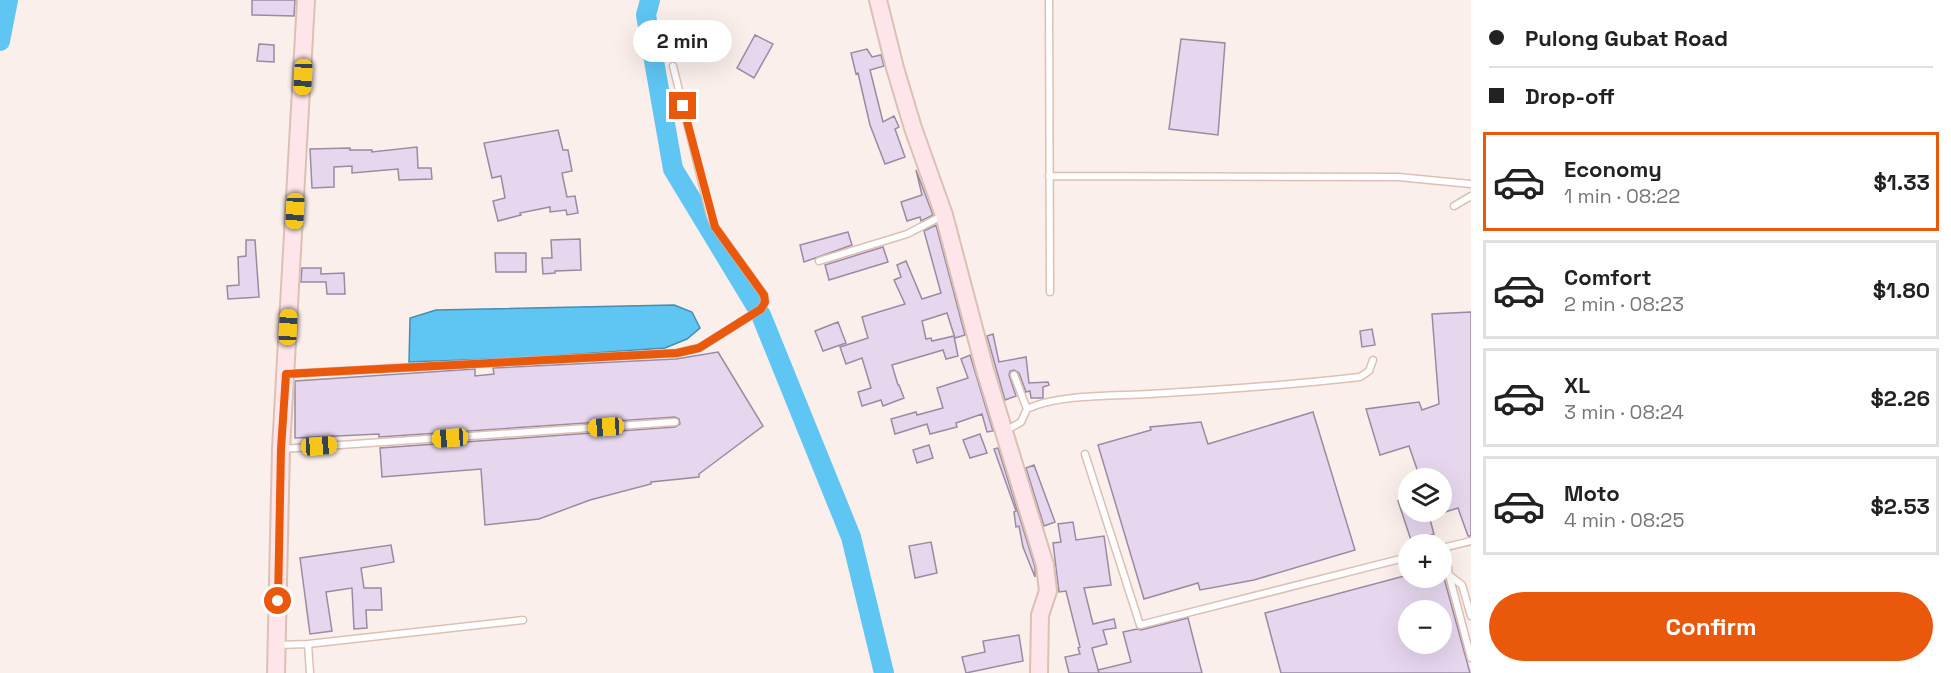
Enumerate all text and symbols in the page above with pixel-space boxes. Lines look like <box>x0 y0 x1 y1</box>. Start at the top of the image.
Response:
callout: 2 min <box>634 19 732 61</box>
text: Pulong Gubat Road <box>1525 24 1728 52</box>
text: 2 min <box>657 28 708 54</box>
car <box>293 59 313 95</box>
text: Drop-off <box>1525 82 1615 110</box>
route end <box>669 92 696 119</box>
icon: car <box>1492 155 1546 209</box>
text: Economy <box>1564 155 1662 183</box>
text: $1.33 <box>1873 168 1930 196</box>
text: 1 min · 08:22 <box>1564 183 1680 209</box>
car <box>285 193 305 229</box>
icon: car <box>1492 263 1546 317</box>
text: Comfort <box>1564 263 1652 291</box>
text: $1.80 <box>1873 276 1930 304</box>
text: 2 min · 08:23 <box>1564 291 1684 317</box>
car <box>278 309 298 345</box>
icon: car <box>1492 371 1546 425</box>
text: XL <box>1564 371 1590 399</box>
text: $2.26 <box>1870 384 1930 412</box>
text: 3 min · 08:24 <box>1564 399 1684 425</box>
car <box>587 417 625 437</box>
car <box>431 428 469 448</box>
car <box>300 436 338 456</box>
map controls <box>1398 468 1452 654</box>
button: layers <box>1398 468 1452 522</box>
icon: car <box>1492 479 1546 533</box>
text: Moto <box>1564 479 1620 507</box>
text: $2.53 <box>1870 492 1930 520</box>
text: 4 min · 08:25 <box>1564 507 1684 533</box>
button: + <box>1398 534 1452 588</box>
route start <box>264 587 291 614</box>
button: Confirm <box>1489 592 1933 661</box>
button: − <box>1398 600 1452 654</box>

